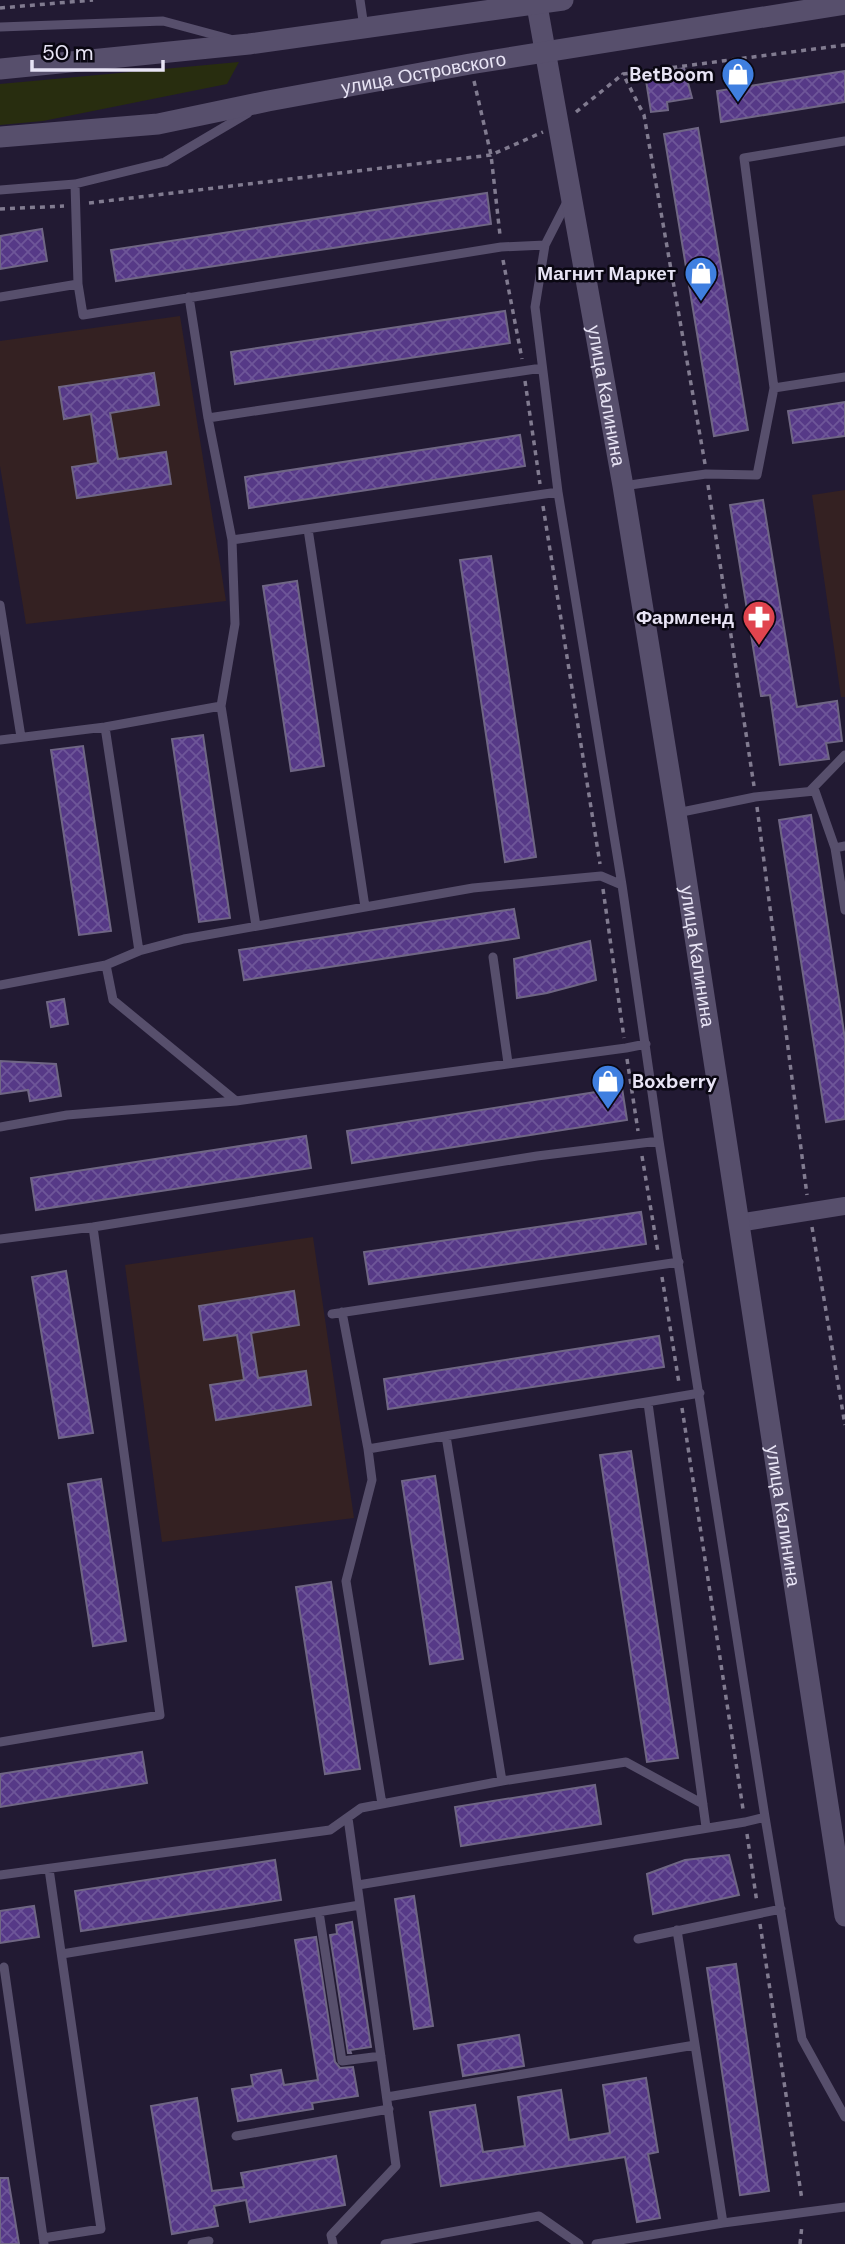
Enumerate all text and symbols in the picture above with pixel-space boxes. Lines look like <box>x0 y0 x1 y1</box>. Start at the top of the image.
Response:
scale bar <box>32 28 163 72</box>
text: 50 m <box>42 39 93 67</box>
street label: улица Островского <box>339 46 508 100</box>
shop icon: BetBoom <box>719 55 757 104</box>
place label: BetBoom <box>629 62 714 87</box>
shop icon: Магнит Маркет <box>682 254 720 303</box>
place label: Магнит Маркет <box>537 261 676 286</box>
street label: улица Калинина <box>581 323 631 469</box>
pharmacy icon: Фармленд <box>740 598 778 647</box>
place label: Фармленд <box>636 605 734 630</box>
street label: улица Калинина <box>674 884 721 1029</box>
shop icon: Boxberry <box>589 1062 627 1111</box>
place label: Boxberry <box>632 1069 717 1094</box>
street label: улица Калинина <box>760 1443 806 1589</box>

